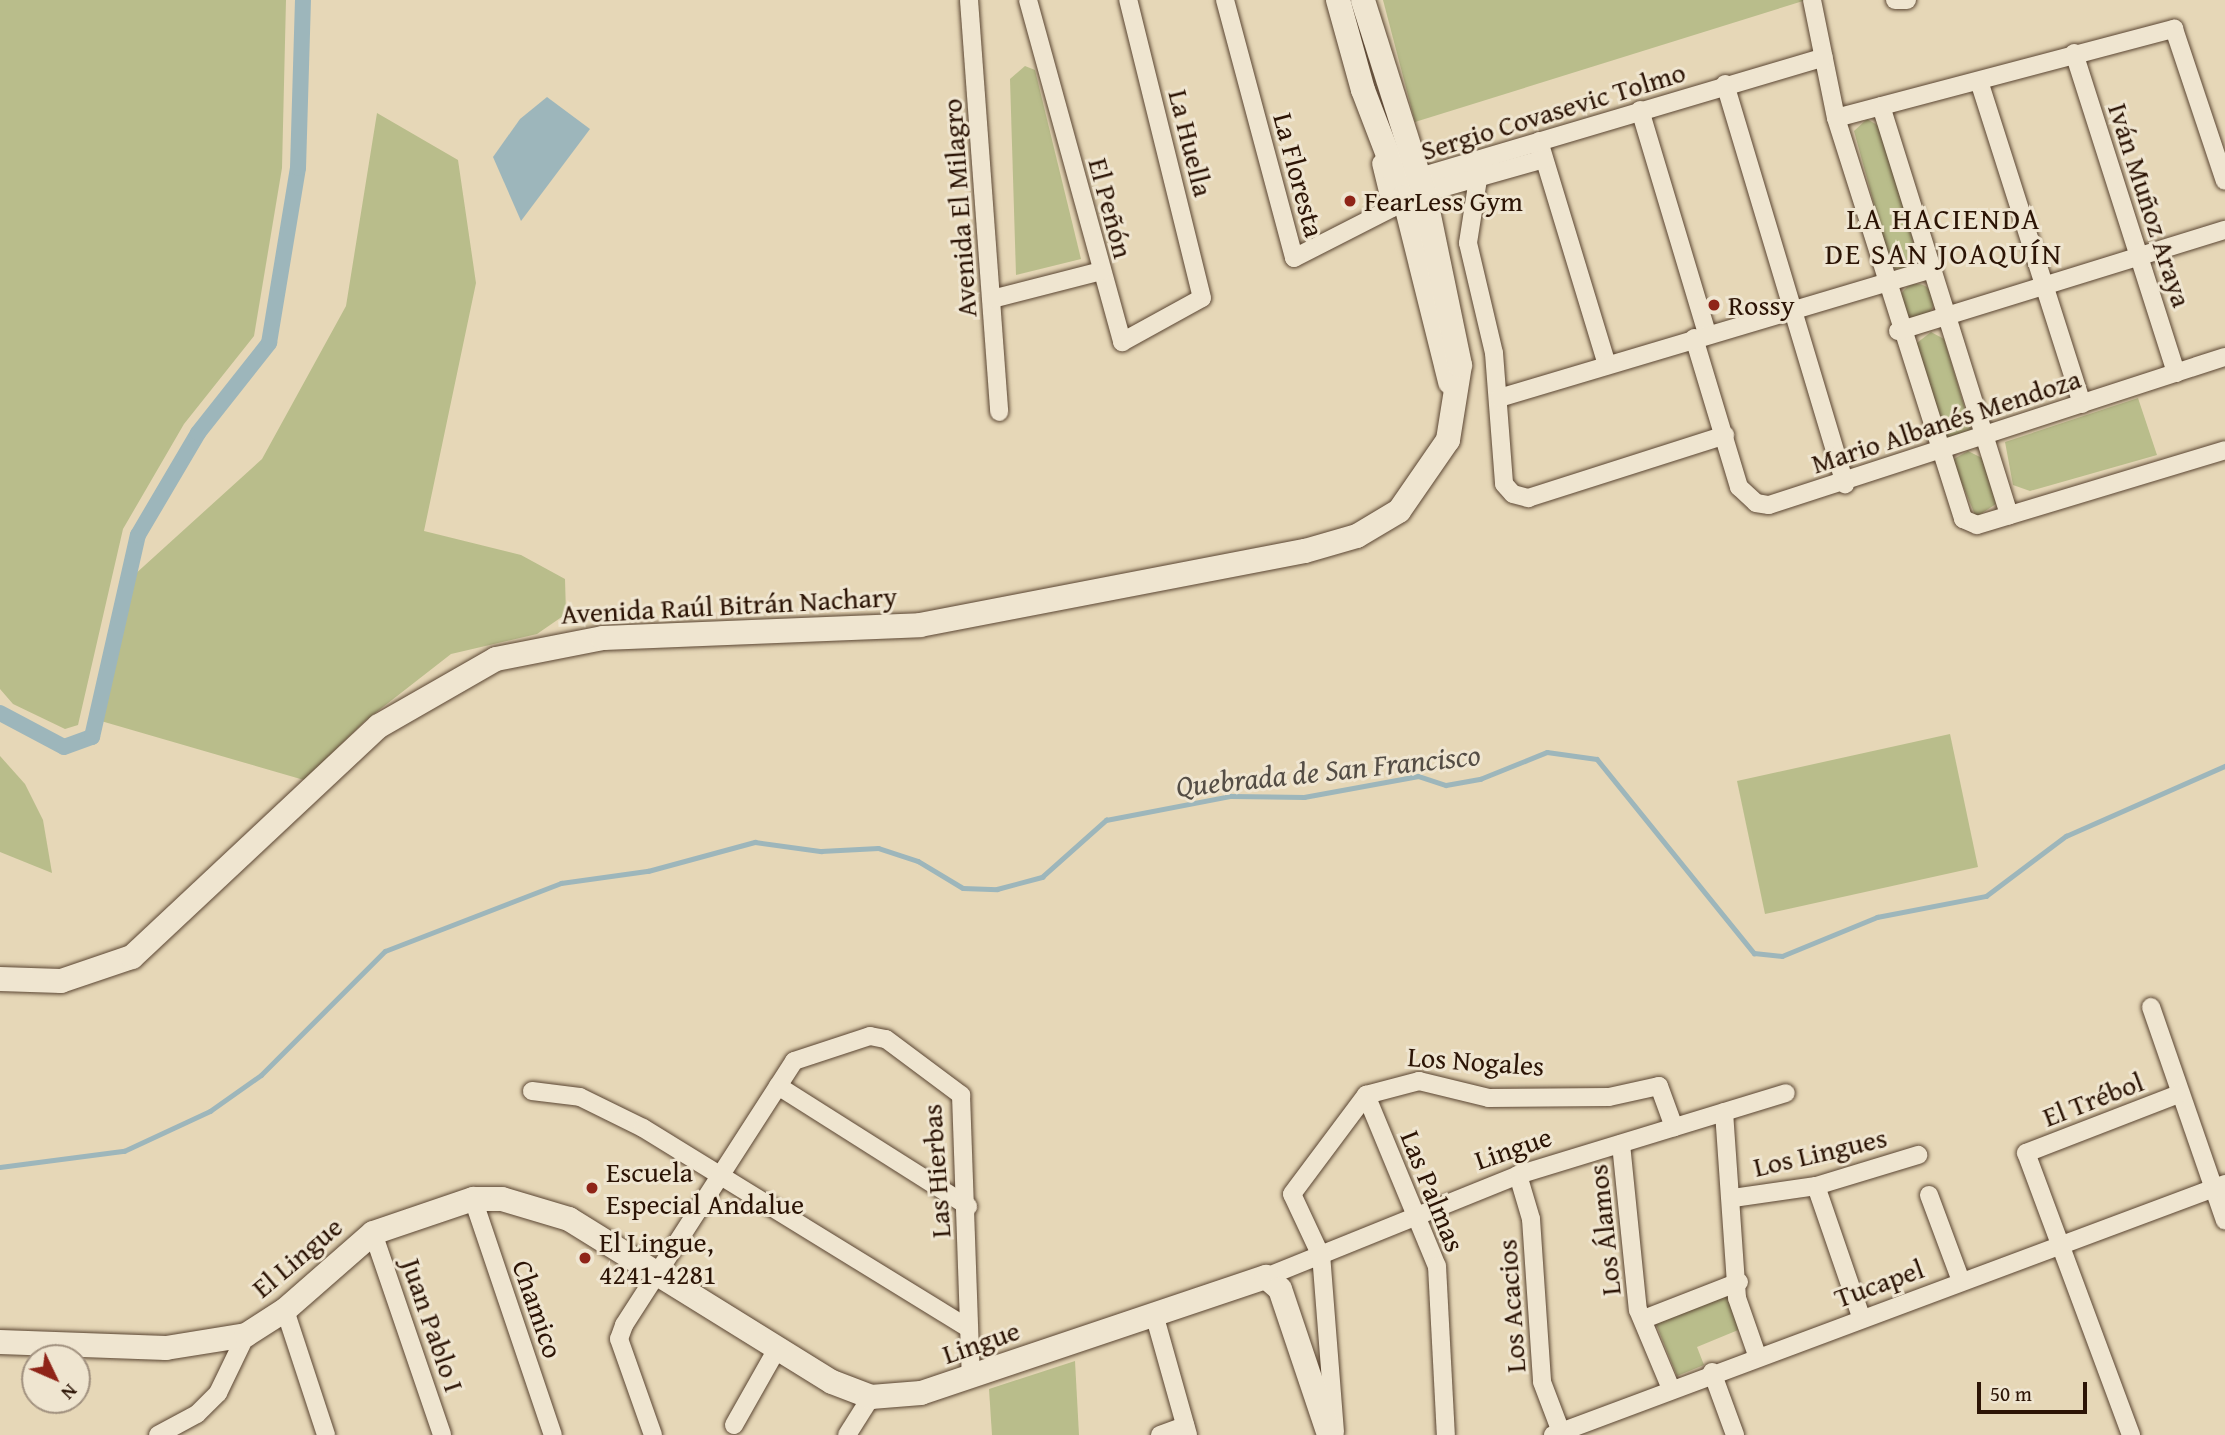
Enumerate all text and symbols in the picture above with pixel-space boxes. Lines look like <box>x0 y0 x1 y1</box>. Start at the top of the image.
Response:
street label: Sergio Covasevic Tolmo <box>1417 55 1689 167</box>
street label: La Huella <box>1162 86 1220 200</box>
street label: Avenida El Milagro <box>935 97 983 319</box>
street label: Iván Muñoz Araya <box>2101 99 2199 311</box>
street label: La Floresta <box>1266 109 1332 241</box>
street label: El Peñón <box>1082 154 1140 262</box>
place label: FearLess Gym <box>1364 184 1523 218</box>
marker: FearLess Gym <box>1342 193 1358 209</box>
district label: LA HACIENDA DE SAN JOAQUÍN <box>1827 200 2061 270</box>
place label: Rossy <box>1728 288 1795 322</box>
marker: Rossy <box>1706 297 1722 313</box>
street label: Mario Albanés Mendoza <box>1807 362 2085 480</box>
street label: Avenida Raúl Bitrán Nachary <box>560 579 898 631</box>
water label: Quebrada de San Francisco <box>1174 736 1482 804</box>
street label: Los Nogales <box>1406 1039 1546 1083</box>
street label: El Trébol <box>2038 1064 2148 1134</box>
street label: Las Hierbas <box>915 1103 957 1239</box>
street label: Lingue <box>1470 1119 1556 1177</box>
street label: Los Lingues <box>1750 1120 1890 1184</box>
street label: Las Palmas <box>1394 1126 1472 1256</box>
place label: Escuela Especial Andalue <box>606 1155 804 1221</box>
street label: Los Álamos <box>1580 1163 1628 1297</box>
marker: Escuela Especial Andalue <box>584 1180 600 1196</box>
street label: El Lingue <box>245 1210 349 1304</box>
place label: El Lingue, 4241-4281 <box>599 1225 716 1291</box>
street label: Los Acacios <box>1490 1238 1532 1374</box>
marker: El Lingue, 4241-4281 <box>577 1250 593 1266</box>
street label: Tucapel <box>1830 1251 1928 1315</box>
street label: Juan Pablo I <box>395 1254 471 1396</box>
street label: Chamico <box>506 1255 570 1363</box>
street label: Lingue <box>938 1313 1024 1371</box>
north arrow <box>21 1344 91 1414</box>
scale bar <box>1980 1368 2090 1412</box>
text: N <box>55 1378 84 1406</box>
text: 50 m <box>1990 1378 2032 1409</box>

